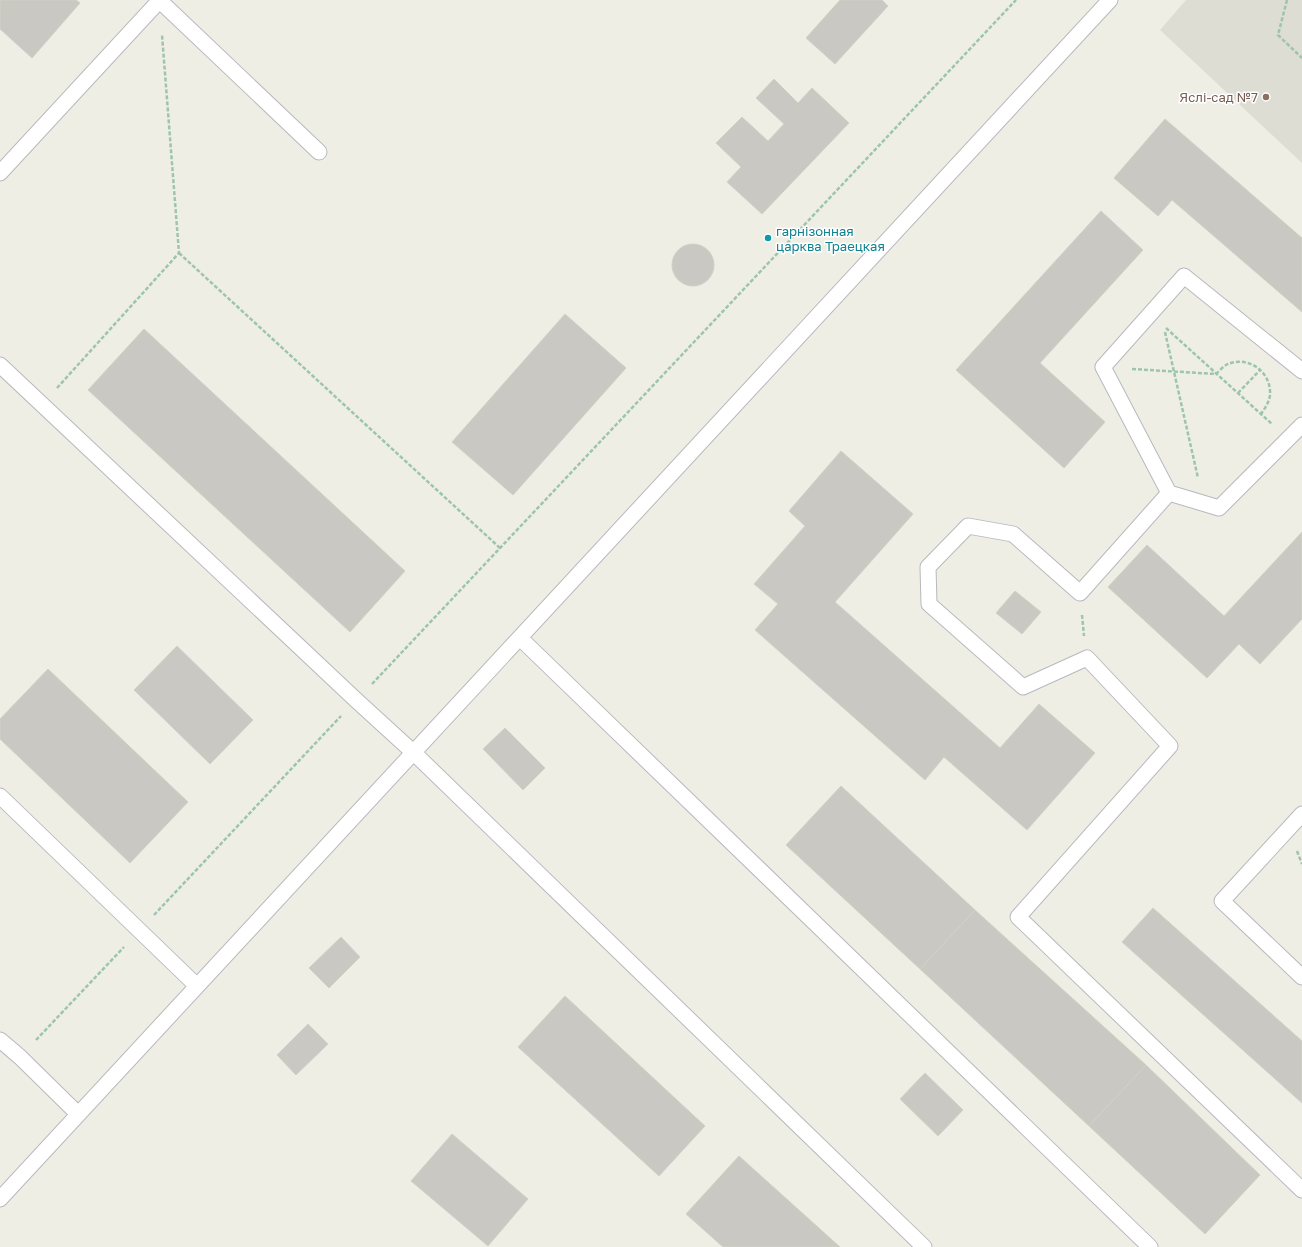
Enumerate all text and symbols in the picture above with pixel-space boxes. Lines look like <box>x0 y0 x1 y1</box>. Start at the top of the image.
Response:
place label: Яслі-сад №7 <box>1179 89 1258 105</box>
marker: Яслі-сад №7 <box>1261 92 1271 102</box>
place label: гарнізонная царква Траецкая <box>776 223 885 254</box>
marker: гарнізонная царква Траецкая <box>763 233 773 243</box>

